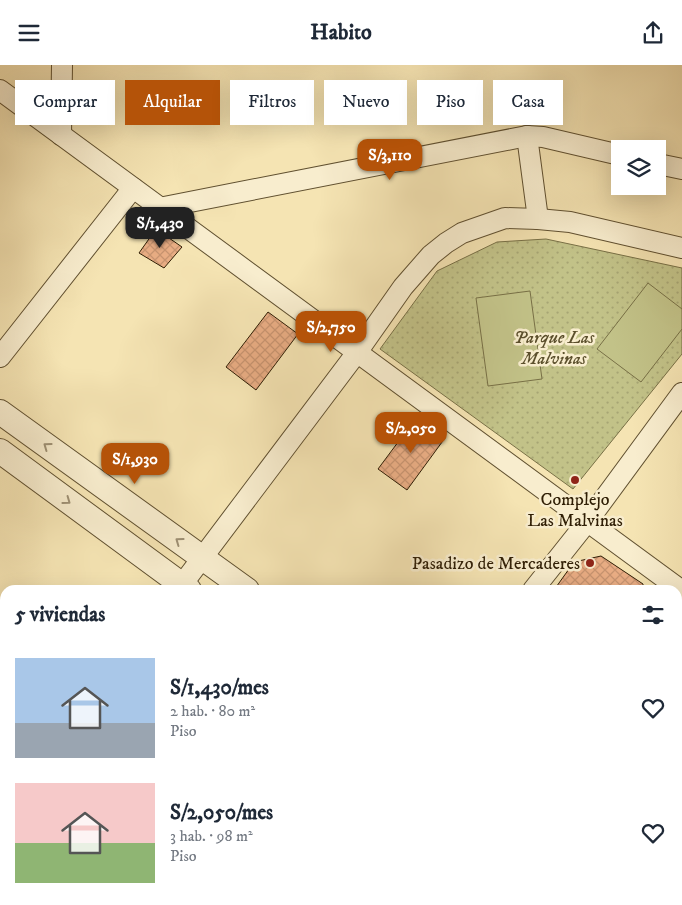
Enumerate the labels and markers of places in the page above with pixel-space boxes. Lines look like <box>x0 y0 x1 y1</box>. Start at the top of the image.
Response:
pin: S/3,110 <box>344 139 436 181</box>
pin: S/1,430 <box>114 207 206 249</box>
pin: S/2,750 <box>285 311 377 353</box>
pin: S/2,050 <box>365 411 457 454</box>
pin: S/1,930 <box>89 443 181 485</box>
marker: Complejo Las Malvinas <box>569 474 581 486</box>
place label: Complejo Las Malvinas <box>527 489 623 532</box>
place label: Pasadizo de Mercaderes <box>412 553 580 575</box>
marker: Pasadizo de Mercaderes <box>584 557 596 569</box>

